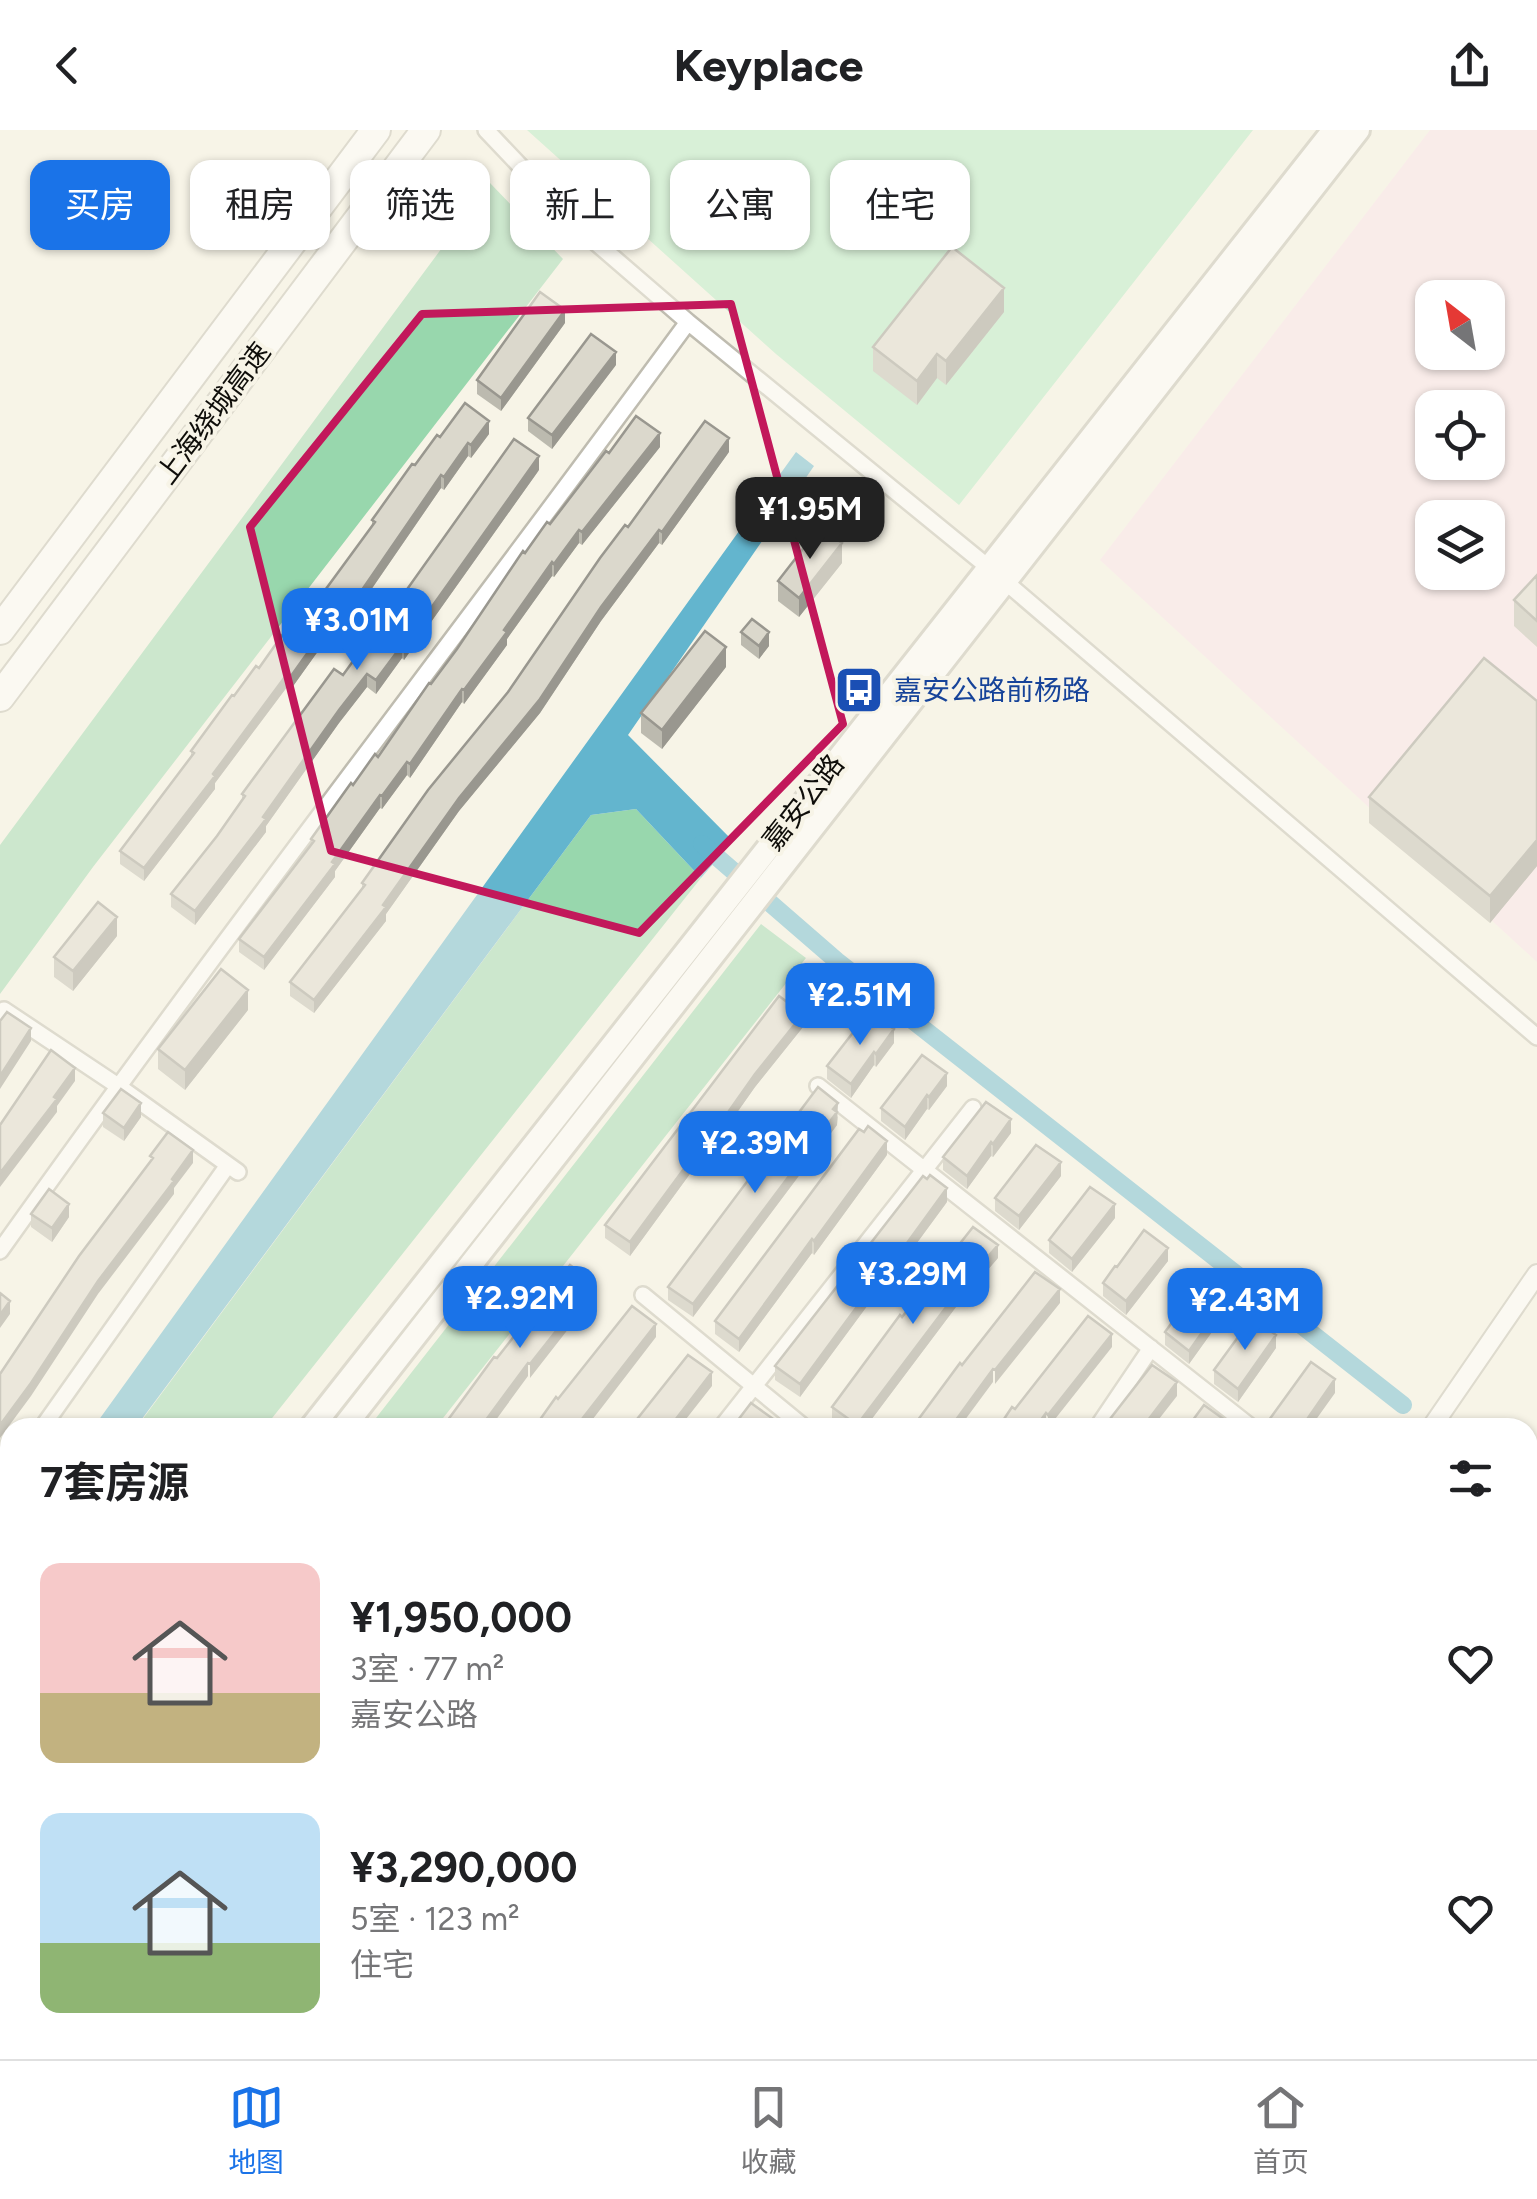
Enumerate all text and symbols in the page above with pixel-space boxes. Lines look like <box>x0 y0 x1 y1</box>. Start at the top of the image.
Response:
icon: back <box>40 38 95 93</box>
text: Keyplace <box>673 38 864 92</box>
icon: share <box>1442 38 1497 93</box>
chip: 买房 <box>30 160 170 250</box>
chip: 租房 <box>190 160 330 250</box>
chip: 筛选 <box>350 160 490 250</box>
chip: 新上 <box>510 160 650 250</box>
chip: 公寓 <box>670 160 810 250</box>
chip: 住宅 <box>830 160 970 250</box>
north arrow <box>1415 280 1505 370</box>
map controls <box>1415 280 1505 590</box>
street label: 上海绕城高速 <box>149 336 277 490</box>
button: locate <box>1415 390 1505 480</box>
pin: ¥1.95M <box>729 477 891 562</box>
text: ¥1.95M <box>757 490 863 528</box>
button: layers <box>1415 500 1505 590</box>
pin: ¥3.01M <box>276 588 438 673</box>
text: ¥3.01M <box>304 601 410 639</box>
bus stop icon: 嘉安公路前杨路 <box>833 664 885 716</box>
place label: 嘉安公路前杨路 <box>894 673 1090 707</box>
street label: 嘉安公路 <box>755 747 851 857</box>
pin: ¥2.51M <box>779 963 941 1048</box>
text: ¥2.51M <box>807 976 913 1014</box>
pin: ¥2.39M <box>674 1111 836 1196</box>
text: ¥2.39M <box>700 1124 810 1162</box>
pin: ¥3.29M <box>832 1242 994 1327</box>
text: ¥3.29M <box>858 1255 968 1293</box>
pin: ¥2.92M <box>439 1266 601 1351</box>
pin: ¥2.43M <box>1164 1268 1326 1353</box>
text: ¥2.92M <box>465 1279 575 1317</box>
text: ¥2.43M <box>1189 1281 1301 1319</box>
icon: filters <box>1443 1451 1498 1506</box>
text: 7套房源 <box>40 1457 189 1508</box>
text: ¥1,950,000 <box>350 1592 572 1643</box>
icon: home <box>120 1603 240 1723</box>
icon: heart <box>1443 1636 1498 1691</box>
text: 3室 · 77 m² <box>350 1650 504 1688</box>
text: 嘉安公路 <box>350 1696 478 1734</box>
text: ¥3,290,000 <box>350 1842 578 1893</box>
icon: home <box>120 1853 240 1973</box>
icon: heart <box>1443 1886 1498 1941</box>
text: 5室 · 123 m² <box>350 1900 520 1938</box>
text: 住宅 <box>350 1946 414 1984</box>
tab: 地图 <box>228 2080 284 2180</box>
tab: 收藏 <box>740 2080 797 2180</box>
tab: 首页 <box>1253 2080 1309 2180</box>

